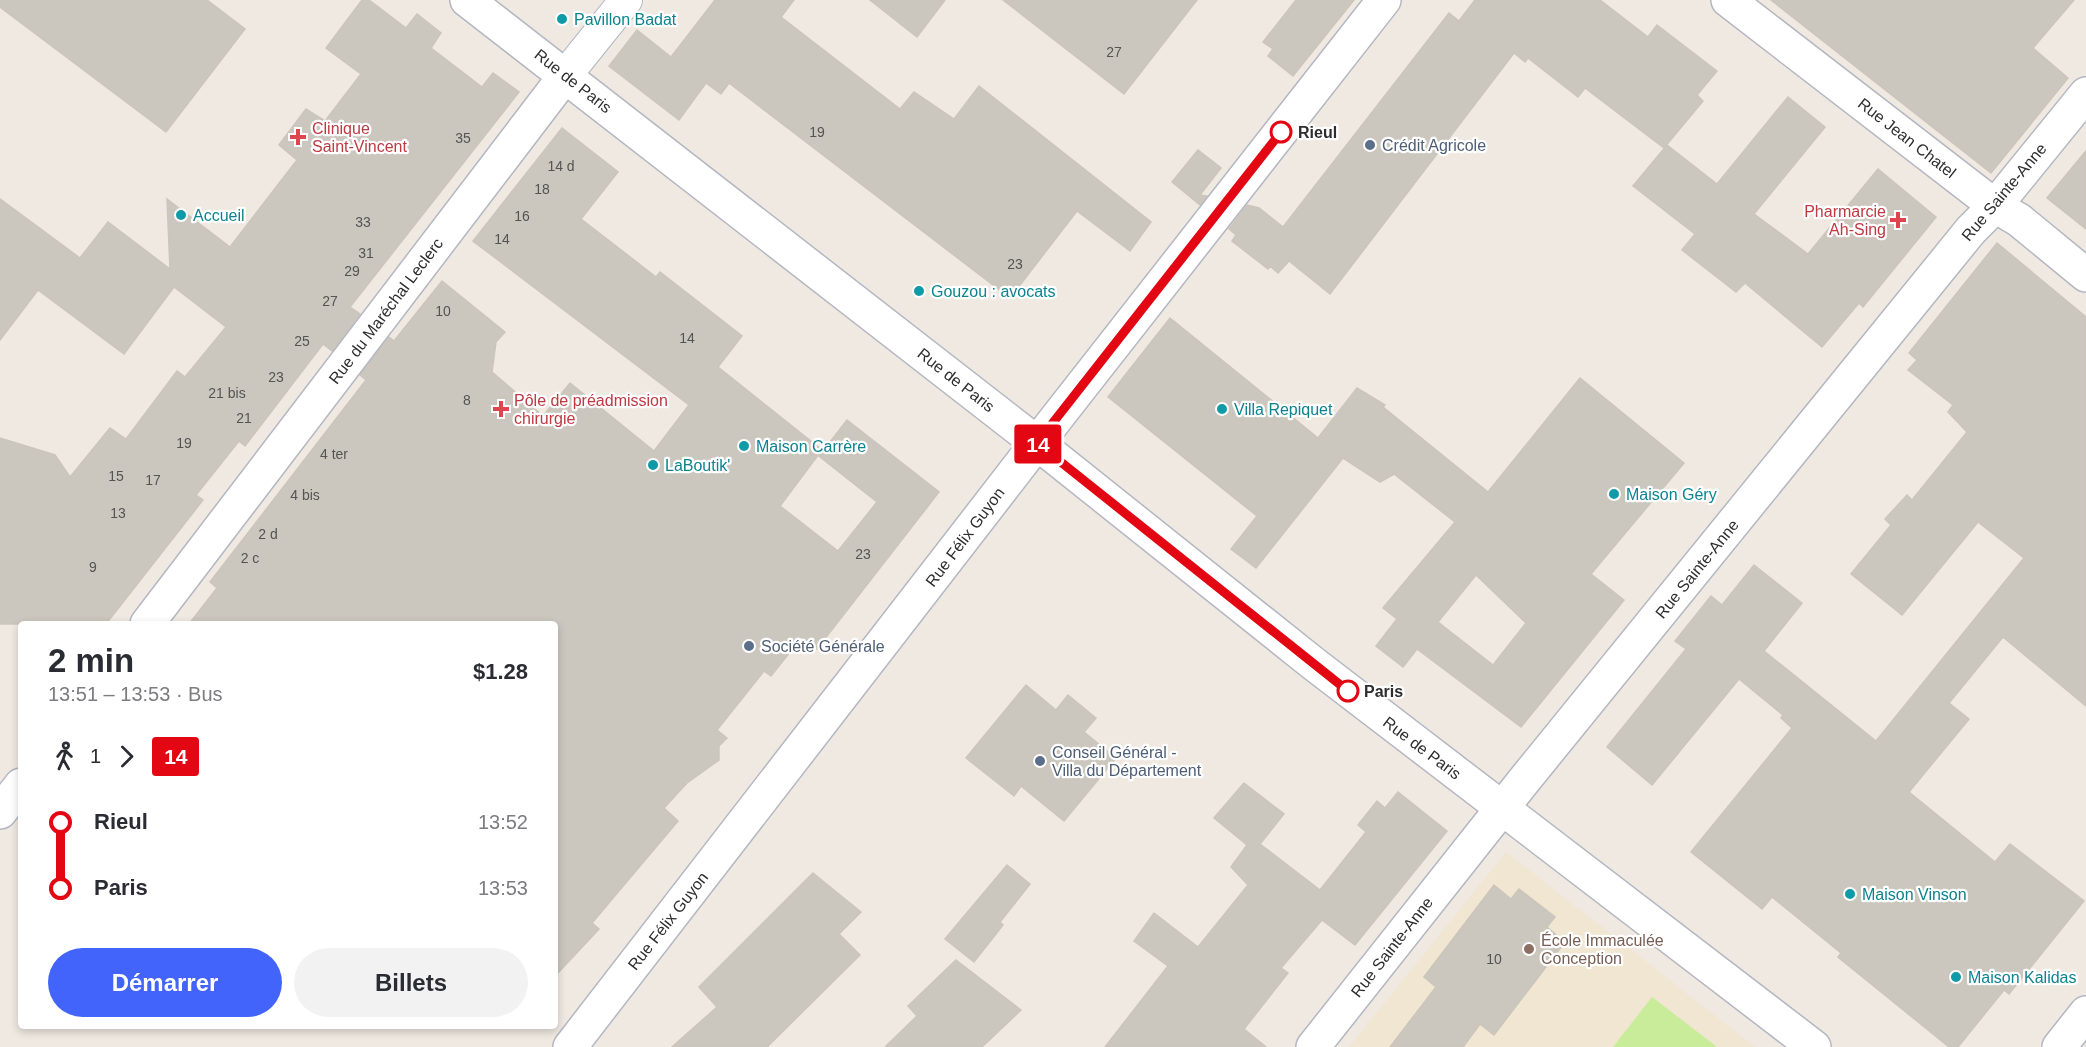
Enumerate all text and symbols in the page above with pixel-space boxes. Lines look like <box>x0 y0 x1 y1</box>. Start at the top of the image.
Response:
place label: Pavillon Badat <box>574 11 677 28</box>
marker: Pavillon Badat <box>555 12 569 26</box>
house number: 27 <box>1106 44 1122 60</box>
street label: Rue de Paris <box>531 46 615 116</box>
street label: Rue Jean Chatel <box>1855 95 1959 181</box>
place label: Clinique Saint-Vincent <box>312 120 407 155</box>
marker: Rieul <box>1270 121 1292 143</box>
house number: 19 <box>809 124 825 140</box>
place label: Rieul <box>1298 124 1337 141</box>
marker: Clinique Saint-Vincent <box>289 128 307 146</box>
house number: 35 <box>455 130 471 146</box>
place label: Crédit Agricole <box>1382 137 1486 154</box>
marker: Crédit Agricole <box>1363 138 1377 152</box>
street label: Rue Sainte-Anne <box>1958 140 2050 244</box>
house number: 14 d <box>547 158 575 174</box>
house number: 18 <box>534 181 550 197</box>
place label: Pharmarcie Ah-Sing <box>1804 203 1886 238</box>
place label: Accueil <box>193 207 245 224</box>
marker: Accueil <box>174 208 188 222</box>
house number: 16 <box>514 208 530 224</box>
marker: Pharmarcie Ah-Sing <box>1891 213 1905 227</box>
house number: 33 <box>355 214 371 230</box>
house number: 14 <box>494 231 510 247</box>
street label: Rue du Maréchal Leclerc <box>326 235 446 387</box>
house number: 31 <box>358 245 374 261</box>
house number: 23 <box>1007 256 1023 272</box>
house number: 29 <box>344 263 360 279</box>
place label: Gouzou : avocats <box>931 283 1056 300</box>
marker: Gouzou : avocats <box>912 284 926 298</box>
house number: 27 <box>322 293 338 309</box>
house number: 10 <box>435 303 451 319</box>
house number: 14 <box>679 330 695 346</box>
house number: 25 <box>294 333 310 349</box>
street label: Rue de Paris <box>914 345 998 415</box>
house number: 23 <box>268 369 284 385</box>
house number: 21 bis <box>208 385 246 401</box>
house number: 8 <box>463 392 471 408</box>
place label: Pôle de préadmission chirurgie <box>514 392 668 427</box>
marker: Pôle de préadmission chirurgie <box>492 400 510 418</box>
place label: Villa Repiquet <box>1234 401 1333 418</box>
marker: Villa Repiquet <box>1215 402 1229 416</box>
house number: 21 <box>236 410 252 426</box>
line badge: 14 <box>1011 424 1065 464</box>
text: 14 <box>1026 433 1050 456</box>
house number: 19 <box>176 435 192 451</box>
place label: Maison Carrère <box>756 438 866 455</box>
marker: Maison Carrère <box>737 439 751 453</box>
house number: 4 ter <box>320 446 348 462</box>
place label: LaBoutik' <box>665 457 730 474</box>
marker: LaBoutik' <box>646 458 660 472</box>
house number: 15 <box>108 468 124 484</box>
house number: 17 <box>145 472 161 488</box>
street label: Rue Félix Guyon <box>922 484 1008 590</box>
place label: Maison Géry <box>1626 486 1717 503</box>
house number: 4 bis <box>290 487 320 503</box>
marker: Maison Géry <box>1607 487 1621 501</box>
house number: 13 <box>110 505 126 521</box>
street label: Rue Sainte-Anne <box>1652 516 1742 622</box>
house number: 2 d <box>258 526 278 542</box>
house number: 23 <box>855 546 871 562</box>
house number: 2 c <box>241 550 259 566</box>
house number: 9 <box>89 559 97 575</box>
place label: Société Générale <box>761 638 885 655</box>
marker: Société Générale <box>742 639 756 653</box>
text: 2 min <box>48 642 134 679</box>
text: $1.28 <box>473 659 528 684</box>
marker: Paris <box>1337 680 1359 702</box>
text: 13:51 – 13:53 · Bus <box>48 683 223 705</box>
place label: Paris <box>1364 683 1403 700</box>
street label: Rue de Paris <box>1380 713 1464 783</box>
icon: walk <box>48 740 81 773</box>
icon: forward <box>110 740 143 773</box>
place label: Conseil Général - Villa du Département <box>1052 744 1202 779</box>
text: 1 <box>90 745 101 767</box>
text: 14 <box>164 745 187 768</box>
marker: Conseil Général - Villa du Département <box>1033 754 1047 768</box>
text: Rieul <box>94 809 148 834</box>
text: 13:52 <box>478 811 528 833</box>
street label: Rue Félix Guyon <box>625 869 711 973</box>
text: Paris <box>94 875 148 900</box>
text: 13:53 <box>478 877 528 899</box>
place label: Maison Vinson <box>1862 886 1967 903</box>
marker: Maison Vinson <box>1843 887 1857 901</box>
street label: Rue Sainte-Anne <box>1348 894 1436 1000</box>
place label: École Immaculée Conception <box>1541 931 1664 967</box>
marker: École Immaculée Conception <box>1522 942 1536 956</box>
button: Démarrer <box>48 948 282 1017</box>
button: Billets <box>294 948 528 1017</box>
house number: 10 <box>1486 951 1502 967</box>
place label: Maison Kalidas <box>1968 969 2077 986</box>
marker: Maison Kalidas <box>1949 970 1963 984</box>

